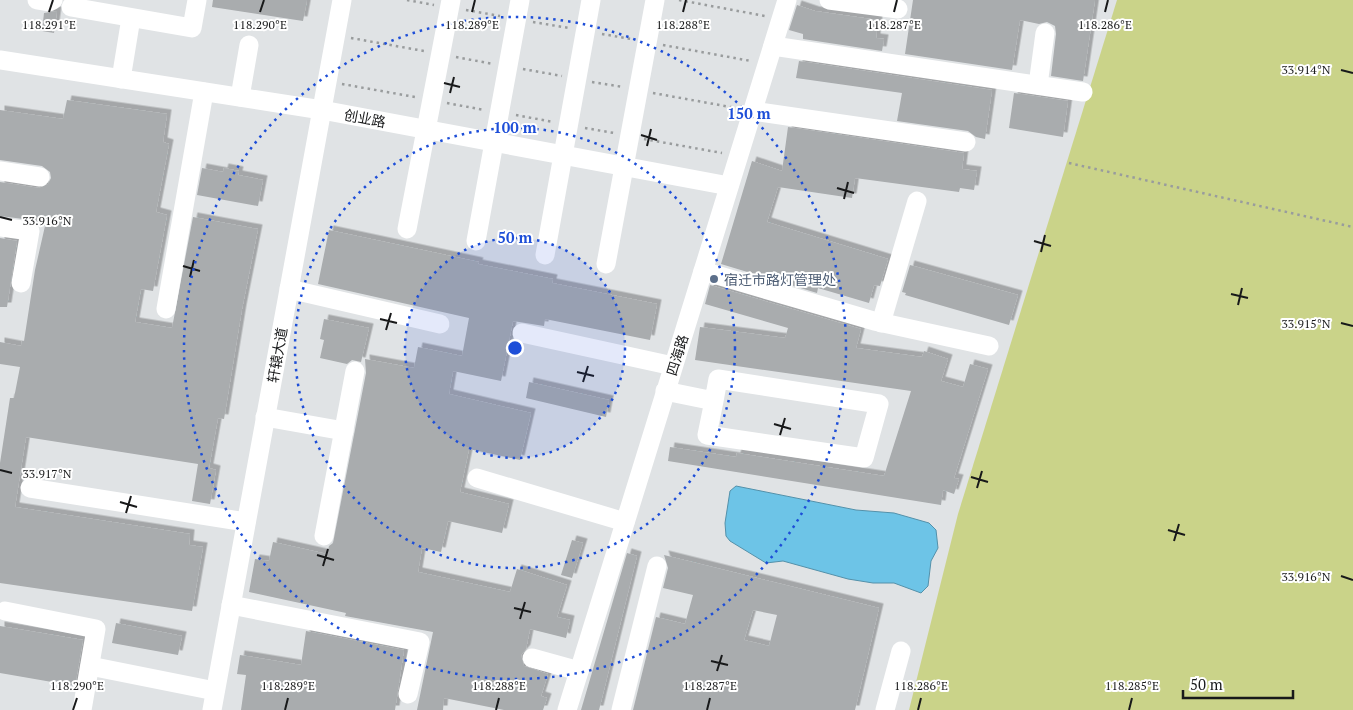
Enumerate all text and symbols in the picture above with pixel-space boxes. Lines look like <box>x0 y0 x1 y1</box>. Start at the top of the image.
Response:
text: 118.291°E <box>22 17 76 32</box>
text: 118.290°E <box>233 17 287 32</box>
text: 118.289°E <box>445 17 499 32</box>
text: 118.288°E <box>656 17 710 32</box>
text: 118.287°E <box>867 17 921 32</box>
text: 118.286°E <box>1078 17 1132 32</box>
text: 33.914°N <box>1281 62 1331 77</box>
text: 150 m <box>727 103 771 123</box>
street label: 创业路 <box>343 105 387 131</box>
text: 100 m <box>493 117 537 137</box>
text: 33.916°N <box>22 213 72 228</box>
text: 50 m <box>498 227 533 247</box>
place label: 宿迁市路灯管理处 <box>724 270 836 289</box>
marker: 宿迁市路灯管理处 <box>708 273 720 285</box>
text: 33.915°N <box>1281 316 1331 331</box>
street label: 轩辕大道 <box>263 326 291 384</box>
street label: 四海路 <box>662 332 692 378</box>
centre of rings <box>506 339 524 357</box>
text: 33.917°N <box>22 466 72 481</box>
text: 33.916°N <box>1281 569 1331 584</box>
scale bar <box>1183 668 1293 700</box>
text: 50 m <box>1190 674 1223 694</box>
text: 118.290°E <box>50 678 104 693</box>
text: 118.289°E <box>261 678 315 693</box>
text: 118.288°E <box>472 678 526 693</box>
text: 118.287°E <box>683 678 737 693</box>
text: 118.286°E <box>894 678 948 693</box>
text: 118.285°E <box>1105 678 1159 693</box>

